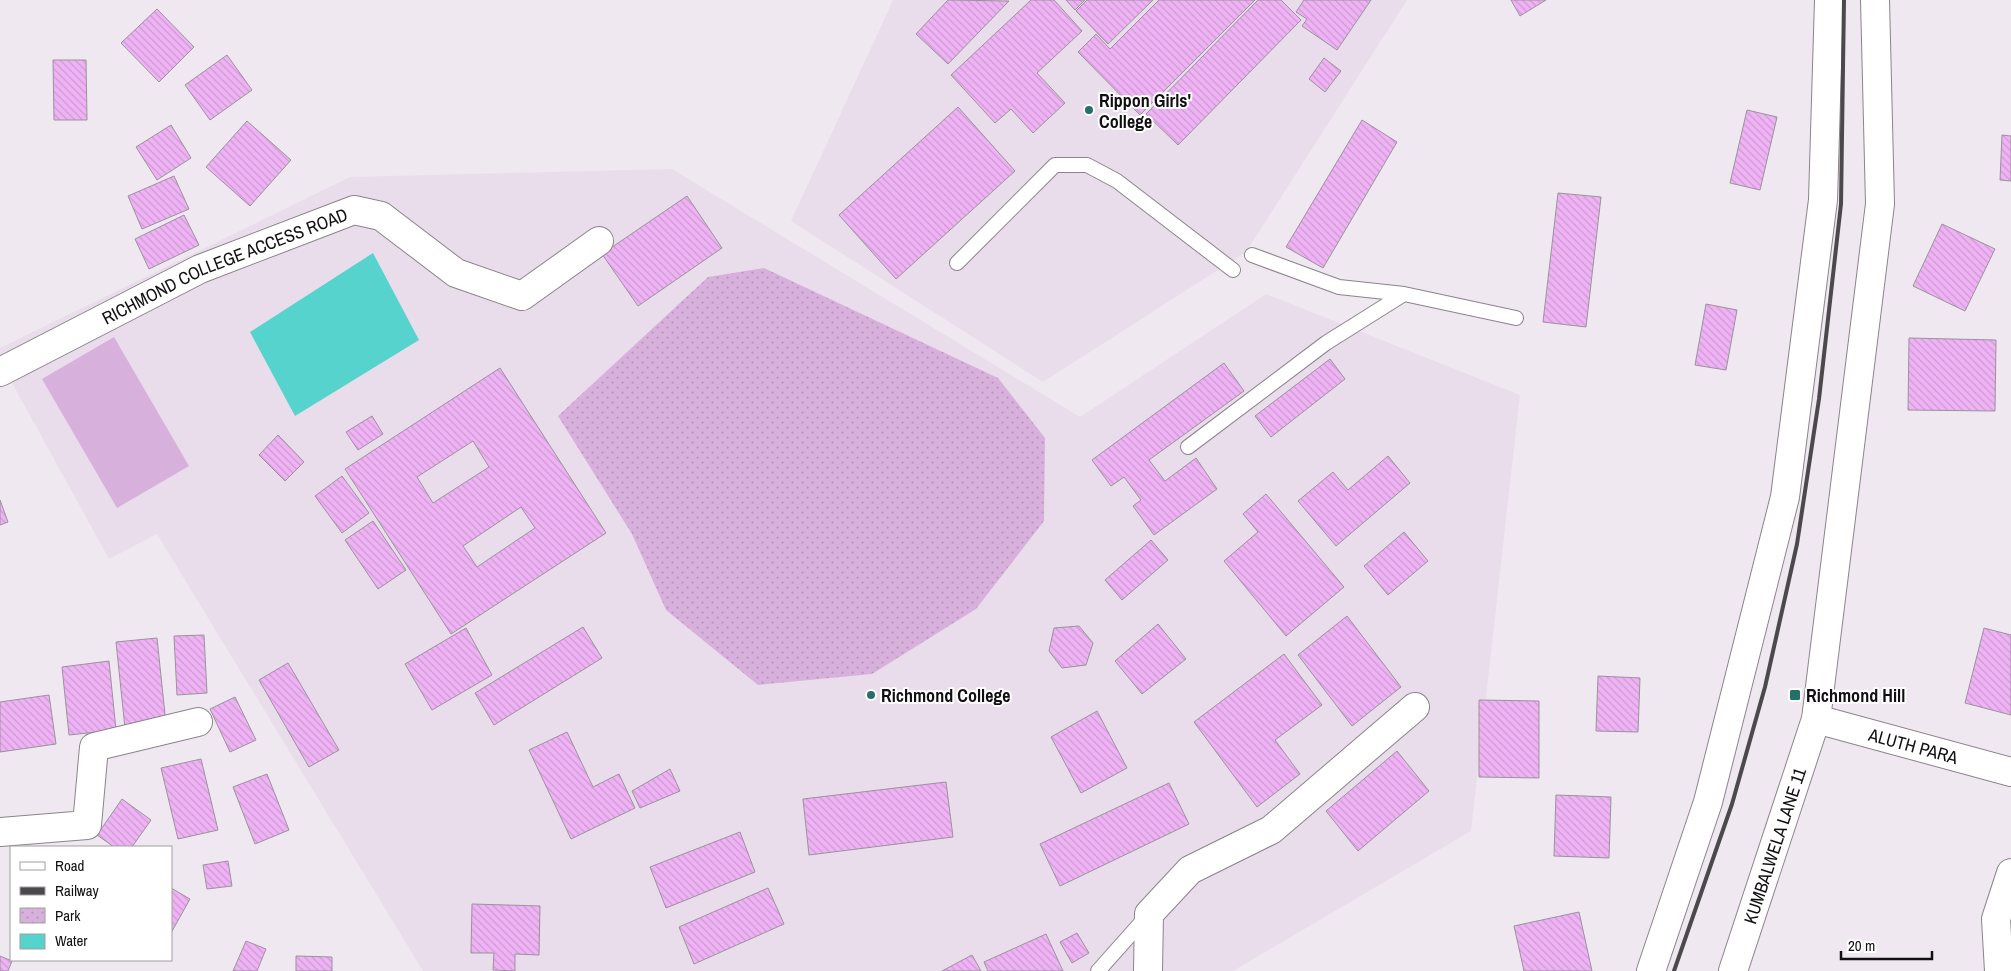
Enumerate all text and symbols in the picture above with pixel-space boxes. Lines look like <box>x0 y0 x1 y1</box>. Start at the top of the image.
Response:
place label: Rippon Girls' College <box>1099 88 1191 134</box>
marker: Rippon Girls' College <box>1083 104 1095 116</box>
street label: RICHMOND COLLEGE ACCESS ROAD <box>97 201 351 330</box>
place label: Richmond College <box>881 683 1011 708</box>
place label: Richmond Hill <box>1806 683 1905 708</box>
marker: Richmond Hill <box>1788 688 1802 702</box>
marker: Richmond College <box>865 689 877 701</box>
street label: ALUTH PARA <box>1865 721 1961 770</box>
street label: KUMBALWELA LANE 11 <box>1737 764 1812 927</box>
legend <box>10 846 172 961</box>
text: Road <box>55 855 84 876</box>
text: Railway <box>55 880 100 901</box>
text: Park <box>55 905 81 926</box>
scale bar <box>1841 928 1932 960</box>
text: Water <box>55 930 87 951</box>
text: 20 m <box>1848 935 1875 956</box>

